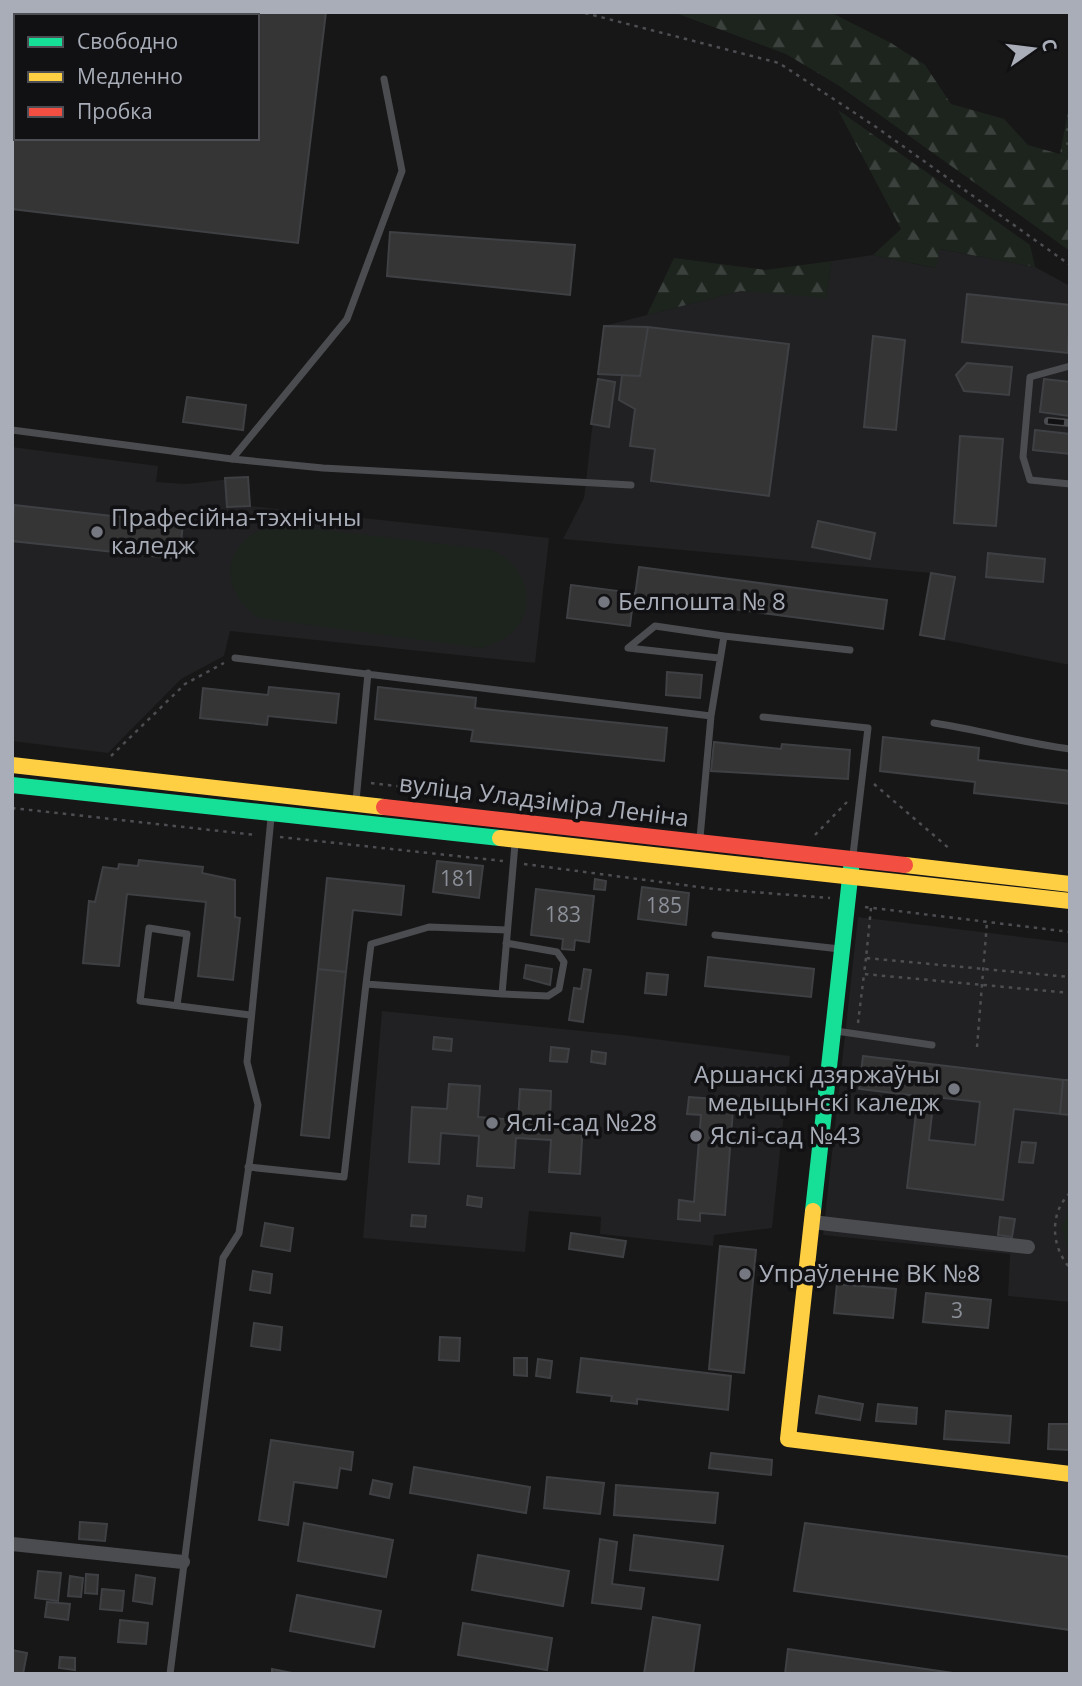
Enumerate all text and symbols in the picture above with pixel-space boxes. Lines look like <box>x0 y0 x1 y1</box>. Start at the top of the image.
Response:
legend <box>14 14 259 140</box>
north arrow <box>998 14 1068 84</box>
text: Свободно <box>77 27 178 55</box>
text: С <box>1035 36 1064 54</box>
text: Медленно <box>77 62 183 90</box>
text: Пробка <box>77 97 153 125</box>
place label: Прафесійна-тэхнічны каледж <box>111 500 361 561</box>
marker: Прафесійна-тэхнічны каледж <box>89 524 105 540</box>
place label: Белпошта № 8 <box>618 584 786 617</box>
marker: Белпошта № 8 <box>596 594 612 610</box>
street label: вуліца Уладзіміра Леніна <box>397 765 691 834</box>
house number: 181 <box>440 864 476 892</box>
house number: 185 <box>646 891 682 919</box>
house number: 183 <box>545 900 581 928</box>
place label: Аршанскі дзяржаўны медыцынскі каледж <box>694 1057 940 1118</box>
marker: Аршанскі дзяржаўны медыцынскі каледж <box>946 1081 962 1097</box>
place label: Яслі-сад №28 <box>506 1105 657 1138</box>
marker: Яслі-сад №28 <box>484 1115 500 1131</box>
place label: Яслі-сад №43 <box>710 1118 861 1151</box>
marker: Яслі-сад №43 <box>688 1128 704 1144</box>
place label: Упраўленне ВК №8 <box>759 1256 981 1289</box>
marker: Упраўленне ВК №8 <box>737 1266 753 1282</box>
house number: 3 <box>951 1296 963 1324</box>

